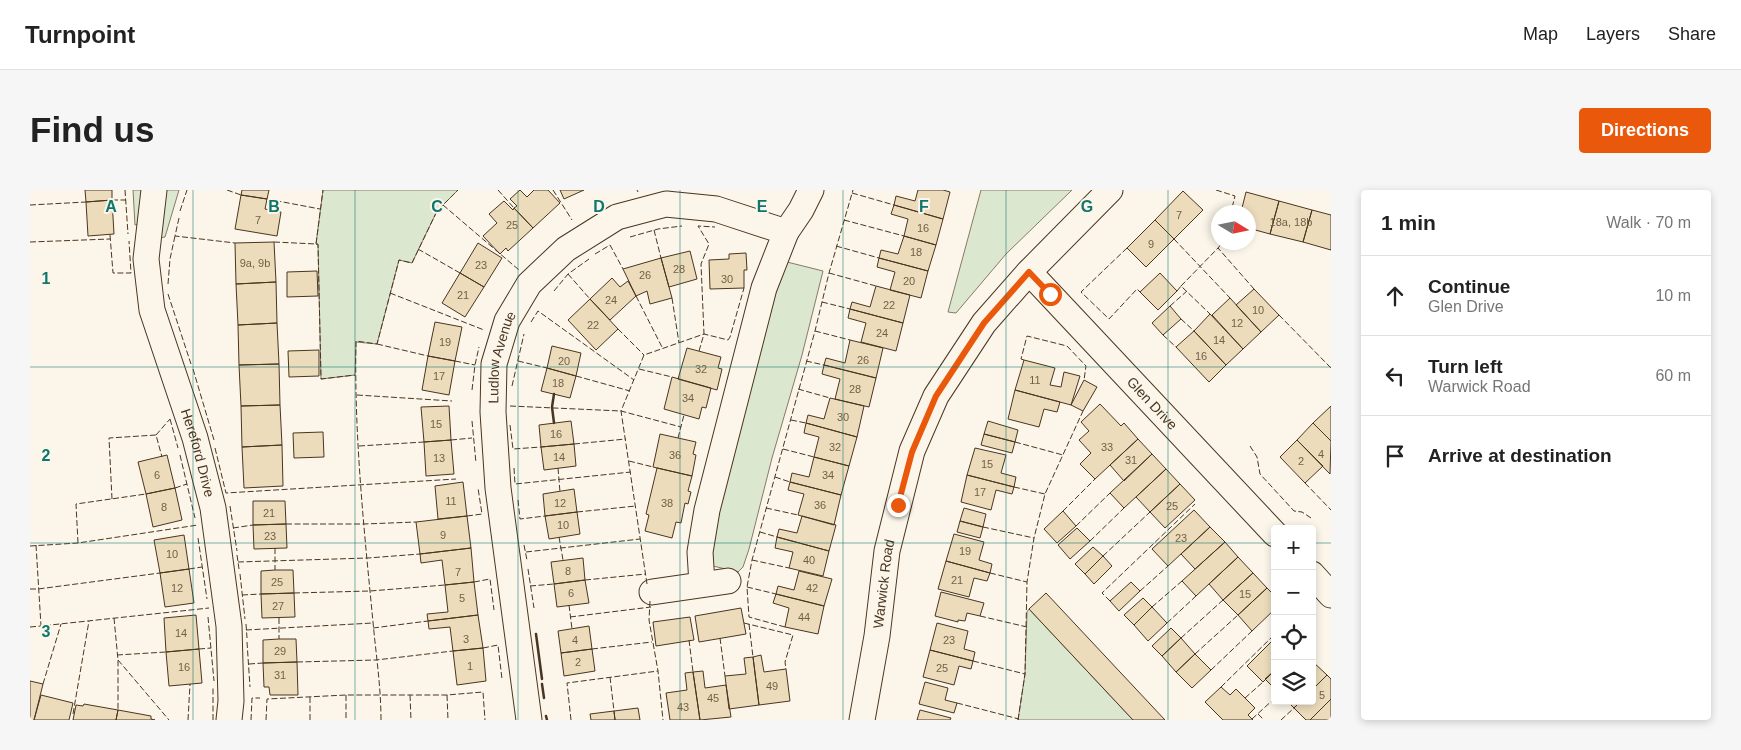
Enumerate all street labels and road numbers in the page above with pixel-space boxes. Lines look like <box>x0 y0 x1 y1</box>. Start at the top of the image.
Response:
street label: Ludlow Avenue <box>485 308 519 404</box>
street label: Glen Drive <box>1124 374 1181 433</box>
street label: Hereford Drive <box>178 407 218 499</box>
street label: Warwick Road <box>870 537 898 629</box>

